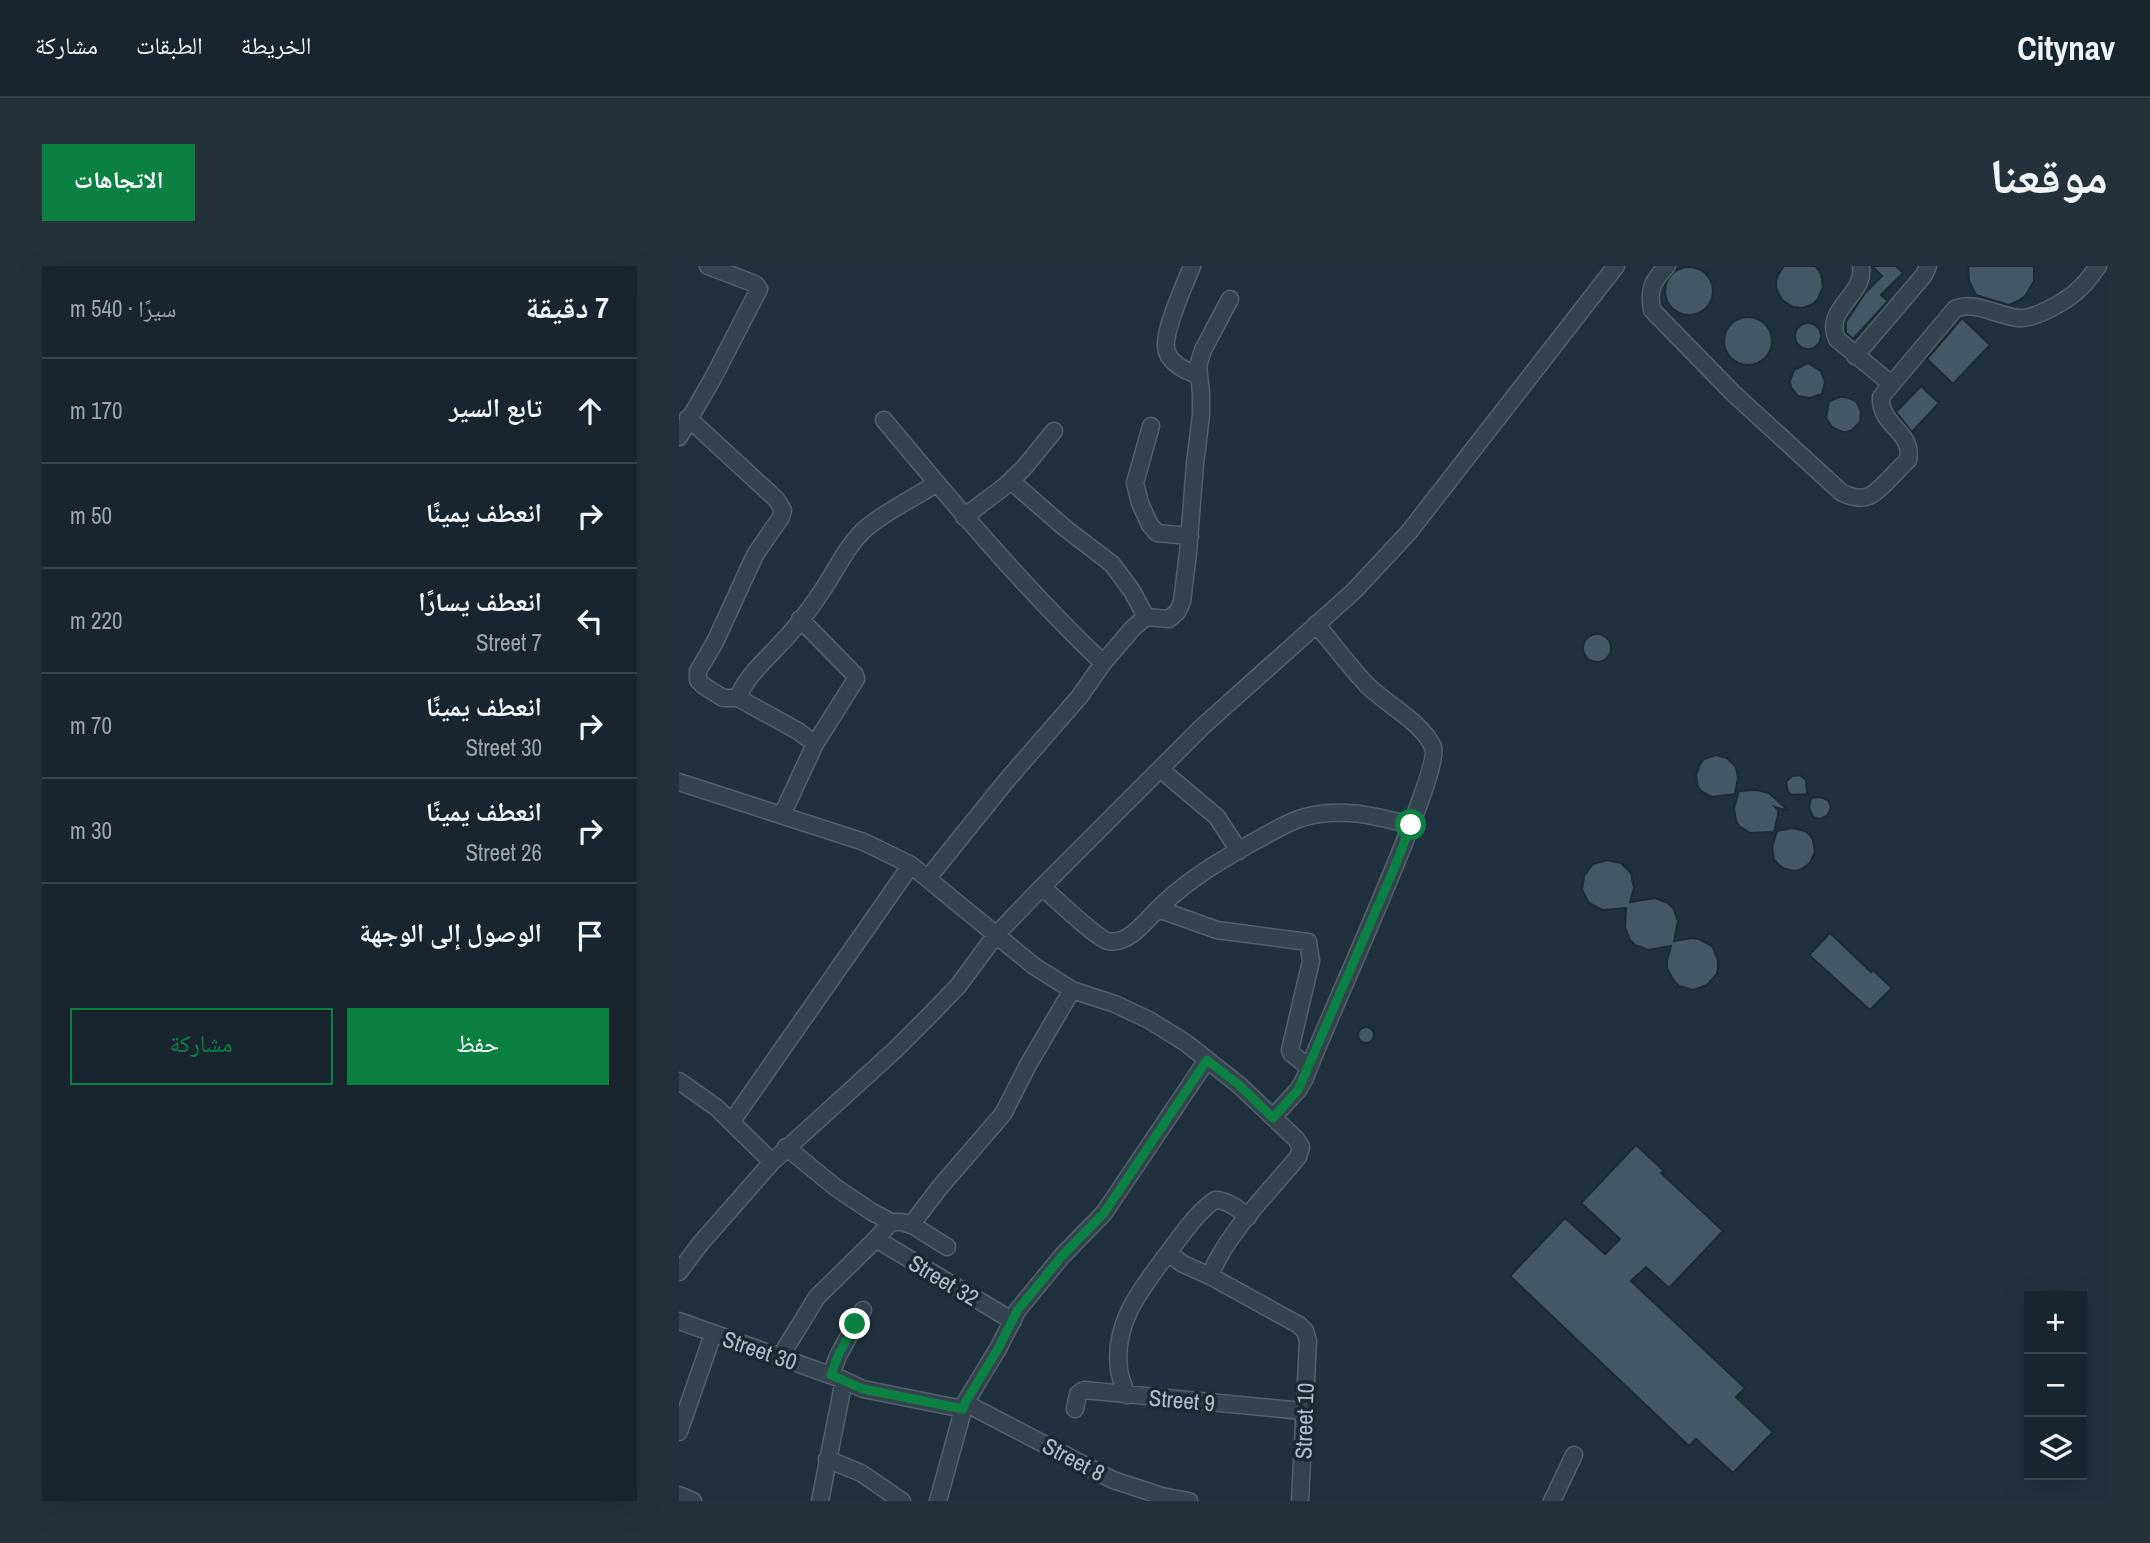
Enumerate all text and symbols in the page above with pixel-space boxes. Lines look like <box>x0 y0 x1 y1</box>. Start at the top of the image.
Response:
text: Citynav <box>2017 26 2115 70</box>
text: مشاركة <box>35 29 98 61</box>
text: الطبقات <box>136 29 203 61</box>
text: الخريطة <box>241 29 311 61</box>
text: موقعنا <box>1990 142 2108 208</box>
button: الاتجاهات <box>42 144 195 221</box>
text: 7 دقيقة <box>525 287 609 327</box>
text: سيرًا · 540 m <box>70 293 176 324</box>
text: تابع السير <box>449 390 542 425</box>
icon: ahead <box>571 392 609 430</box>
text: 170 m <box>70 395 122 426</box>
text: انعطف يمينًا <box>426 495 542 530</box>
icon: right <box>571 497 609 535</box>
text: 50 m <box>70 500 112 531</box>
text: انعطف يسارًا <box>418 584 542 619</box>
icon: left <box>571 602 609 640</box>
text: 220 m <box>70 605 122 636</box>
text: Street 7 <box>476 627 542 658</box>
text: انعطف يمينًا <box>426 689 542 724</box>
icon: right <box>571 707 609 745</box>
text: 70 m <box>70 710 112 741</box>
text: Street 30 <box>465 732 542 763</box>
text: انعطف يمينًا <box>426 794 542 829</box>
route start <box>1395 809 1426 840</box>
icon: right <box>571 812 609 850</box>
text: 30 m <box>70 815 112 846</box>
text: Street 26 <box>465 837 542 868</box>
text: الوصول إلى الوجهة <box>359 915 542 950</box>
icon: arrive <box>571 917 609 955</box>
button: مشاركة <box>70 1008 333 1085</box>
button: حفظ <box>347 1008 609 1085</box>
street label: Street 32 <box>903 1247 985 1313</box>
map controls <box>2024 1291 2087 1480</box>
button: + <box>2024 1291 2087 1354</box>
route end <box>839 1308 870 1339</box>
street label: Street 30 <box>719 1323 801 1377</box>
button: − <box>2024 1354 2087 1417</box>
street label: Street 9 <box>1148 1382 1216 1418</box>
street label: Street 10 <box>1287 1382 1321 1460</box>
button: layers <box>2024 1417 2087 1480</box>
street label: Street 8 <box>1038 1430 1110 1488</box>

